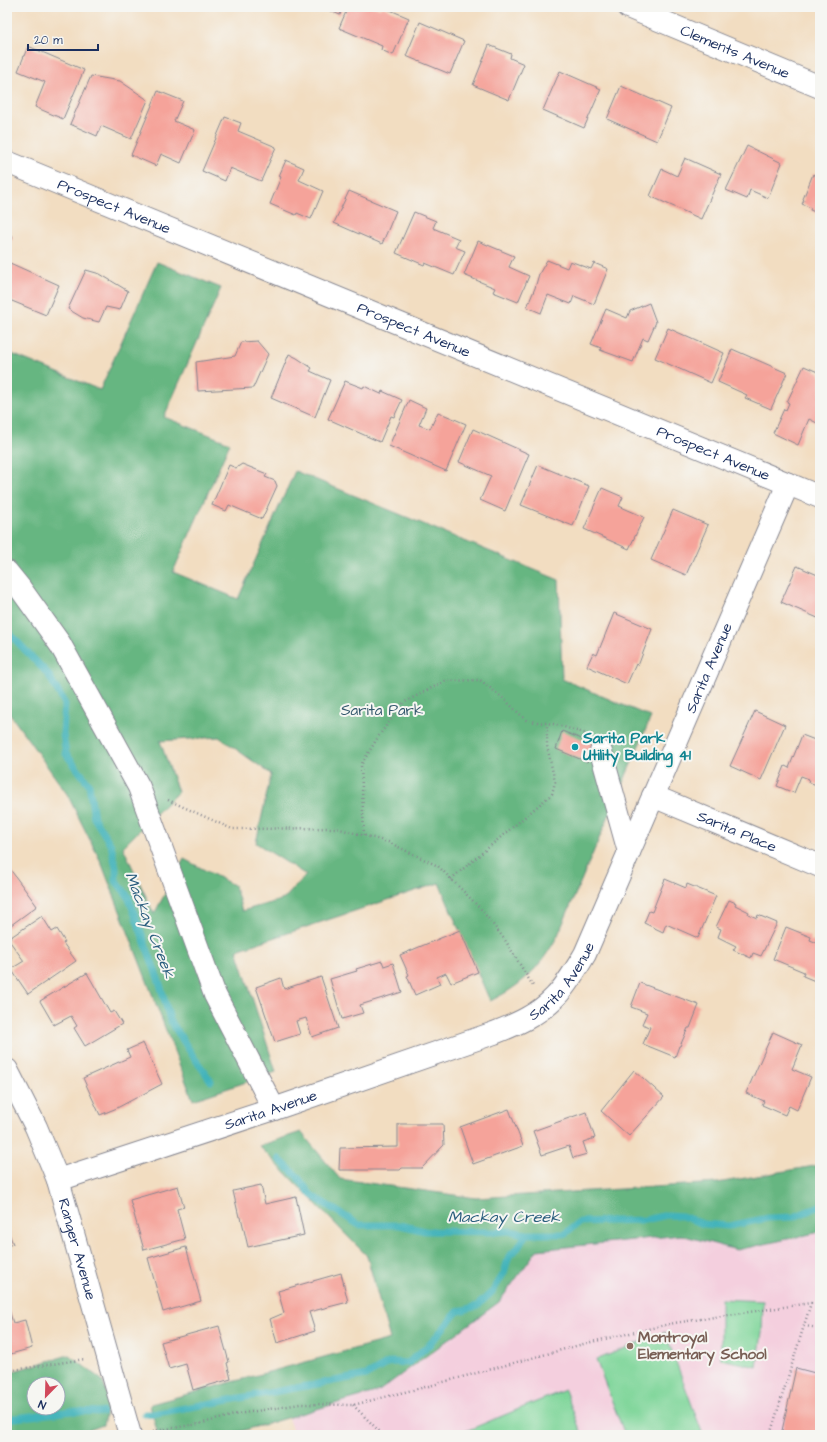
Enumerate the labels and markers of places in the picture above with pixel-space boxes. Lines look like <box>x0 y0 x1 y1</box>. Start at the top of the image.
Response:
place label: Sarita Park Utility Building 41 <box>582 728 691 768</box>
marker: Sarita Park Utility Building 41 <box>570 742 580 752</box>
place label: Montroyal Elementary School <box>638 1327 767 1366</box>
marker: Montroyal Elementary School <box>625 1341 635 1351</box>

